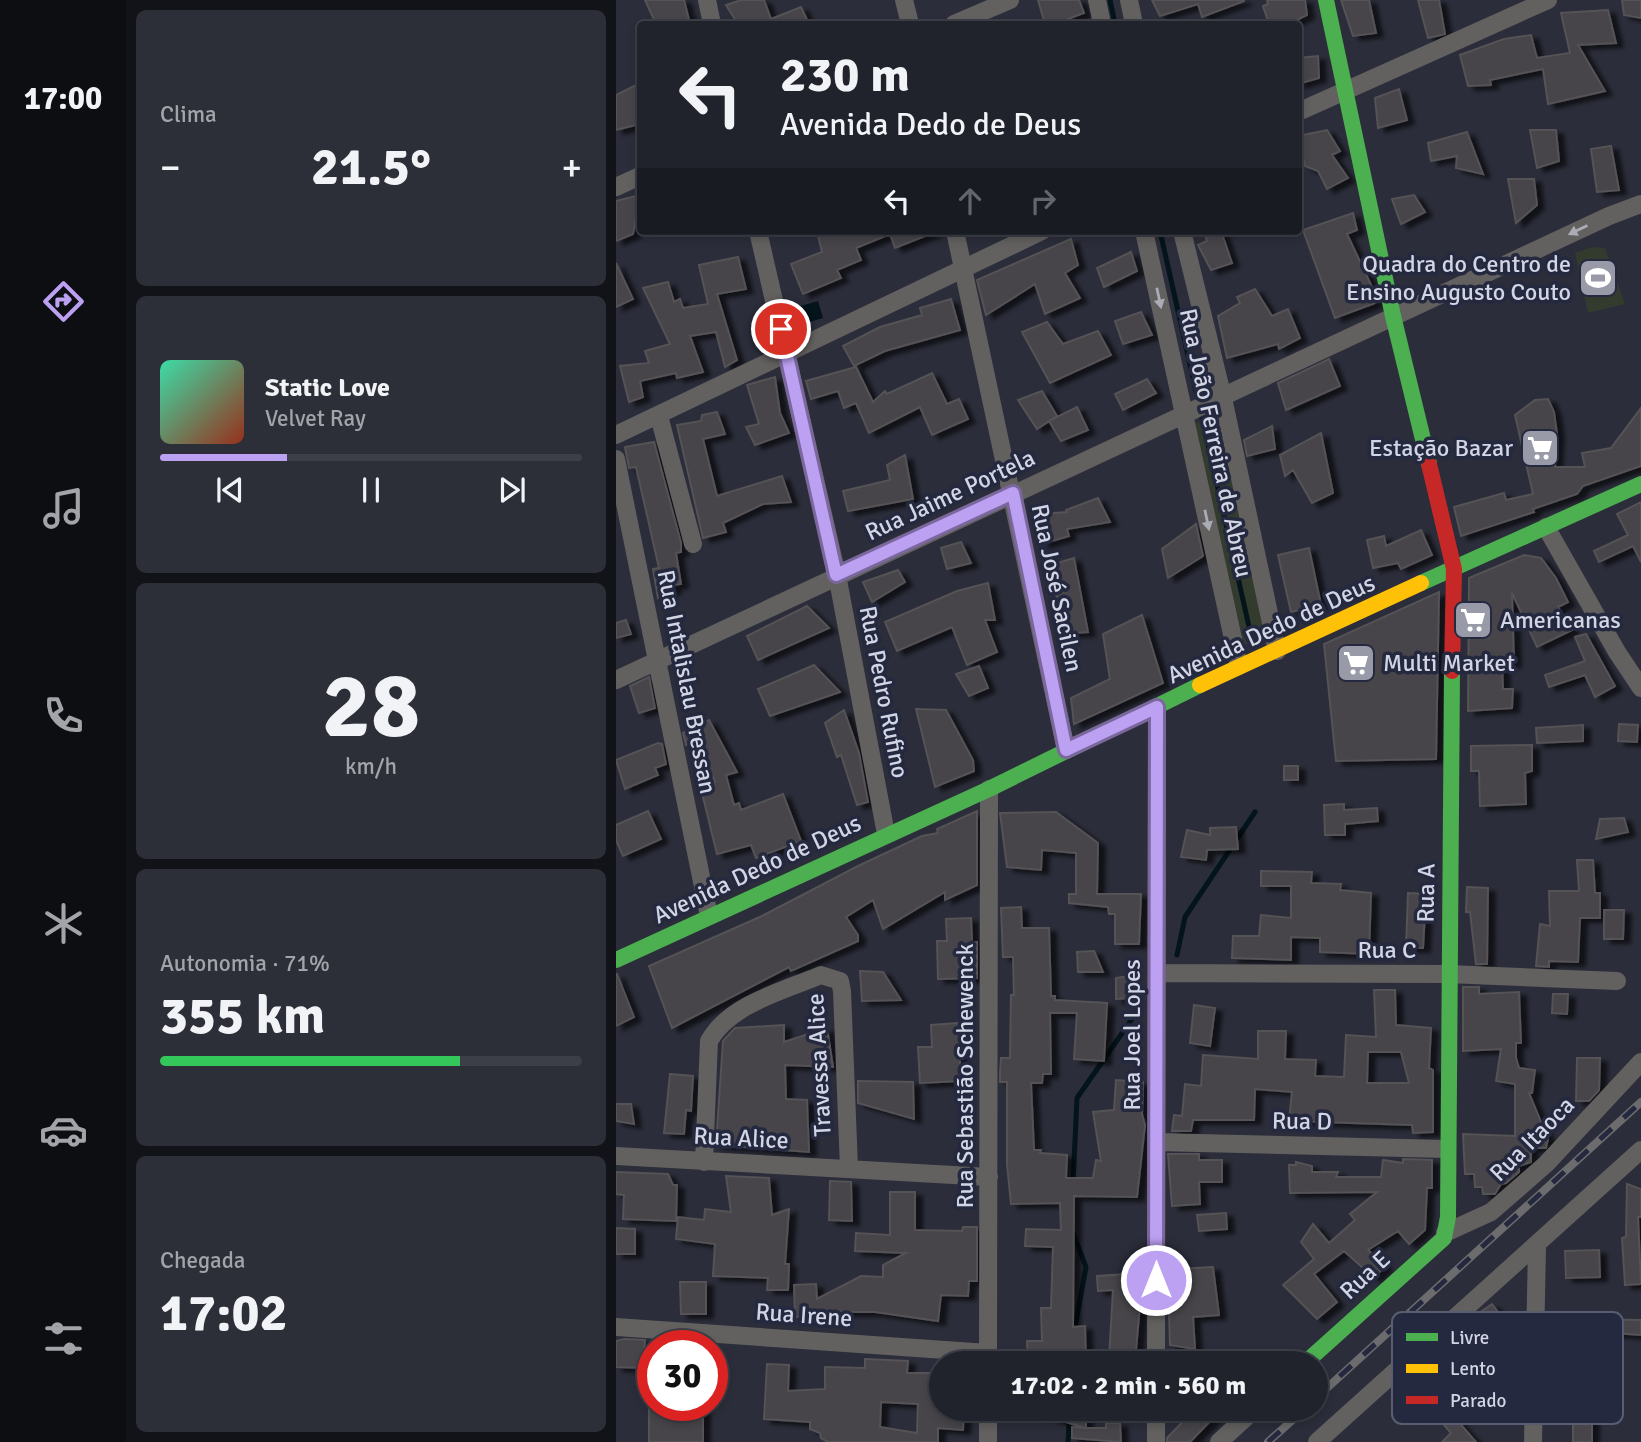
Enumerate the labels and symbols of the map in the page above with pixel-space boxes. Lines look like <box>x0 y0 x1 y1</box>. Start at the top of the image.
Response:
one-way arrow <box>1568 224 1588 236</box>
place label: Quadra do Centro de Ensino Augusto Couto <box>1346 249 1571 307</box>
sports icon: Quadra do Centro de Ensino Augusto Couto <box>1577 257 1619 299</box>
one-way arrow <box>1153 287 1164 309</box>
pin <box>751 299 811 359</box>
street label: Rua João Ferreira de Abreu <box>1173 306 1259 580</box>
supermarket icon: Estação Bazar <box>1519 427 1561 469</box>
place label: Estação Bazar <box>1369 433 1513 463</box>
street label: Rua Jaime Portela <box>860 443 1040 547</box>
street label: Rua José Sacilen <box>1025 501 1089 675</box>
one-way arrow <box>1202 509 1213 531</box>
street label: Rua Intalislau Bressan <box>651 567 723 797</box>
street label: Avenida Dedo de Deus <box>1162 568 1380 690</box>
supermarket icon: Americanas <box>1452 599 1494 641</box>
street label: Rua Pedro Rufino <box>853 603 915 781</box>
place label: Americanas <box>1500 605 1621 635</box>
supermarket icon: Multi Market <box>1335 642 1377 684</box>
place label: Multi Market <box>1383 648 1515 678</box>
street label: Avenida Dedo de Deus <box>648 808 866 930</box>
street label: Rua A <box>1410 863 1442 923</box>
street label: Rua C <box>1358 935 1416 965</box>
street label: Rua Sebastião Schewenck <box>950 944 980 1208</box>
street label: Rua Joel Lopes <box>1117 959 1147 1111</box>
street label: Travessa Alice <box>800 993 838 1137</box>
street label: Rua Itaoca <box>1483 1090 1581 1188</box>
street label: Rua D <box>1272 1105 1332 1137</box>
street label: Rua Alice <box>693 1121 789 1155</box>
position arrow <box>1119 1243 1193 1317</box>
street label: Rua E <box>1334 1244 1396 1306</box>
street label: Rua Irene <box>755 1297 853 1333</box>
legend <box>1392 1312 1623 1424</box>
text: Livre <box>1450 1326 1489 1350</box>
speed limit sign: 30 <box>637 1330 728 1421</box>
text: Lento <box>1450 1357 1496 1381</box>
text: Parado <box>1450 1389 1506 1413</box>

